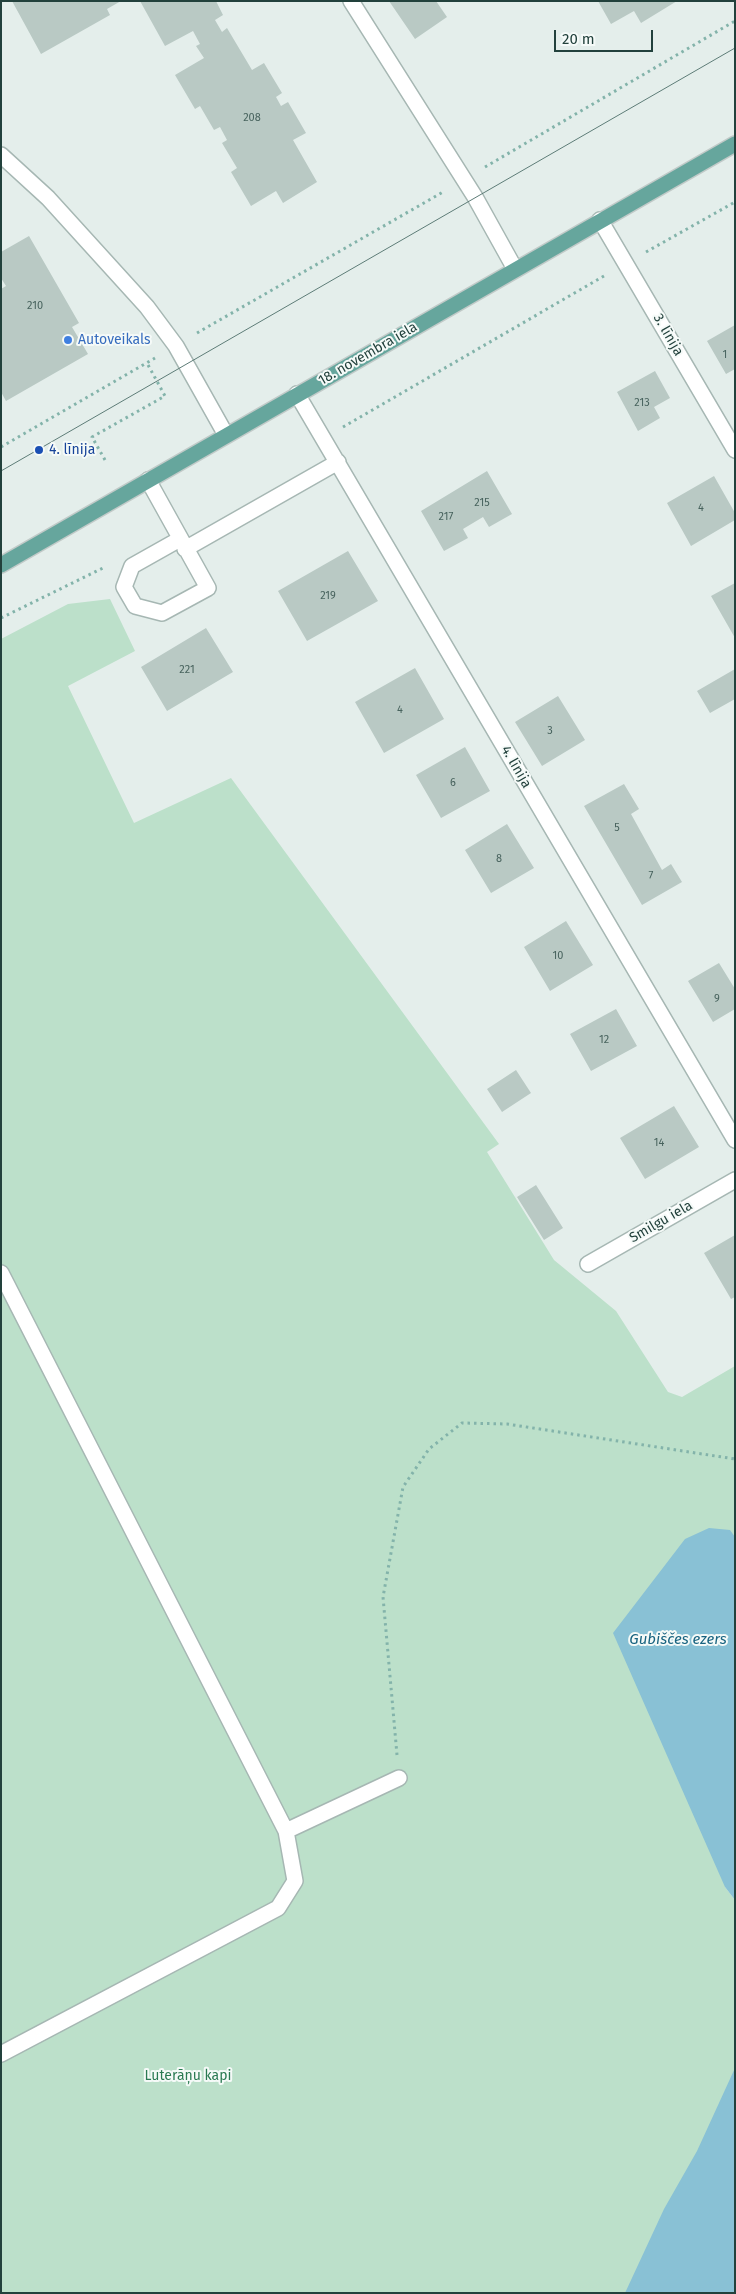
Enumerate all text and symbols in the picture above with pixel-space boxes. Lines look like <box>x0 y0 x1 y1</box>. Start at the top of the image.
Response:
scale bar <box>556 20 655 52</box>
text: 20 m <box>562 30 595 48</box>
house number: 208 <box>243 111 261 125</box>
house number: 210 <box>27 299 43 313</box>
street label: 3. līnija <box>649 311 687 359</box>
street label: 18. novembra iela <box>316 319 420 389</box>
place label: Autoveikals <box>78 332 151 348</box>
marker: Autoveikals <box>62 334 74 346</box>
house number: 1 <box>723 348 727 362</box>
house number: 213 <box>634 396 650 410</box>
place label: 4. līnija <box>49 442 95 458</box>
marker: 4. līnija <box>33 444 45 456</box>
house number: 215 <box>474 496 490 510</box>
house number: 4 <box>698 501 704 515</box>
house number: 217 <box>439 510 453 524</box>
house number: 219 <box>320 589 336 603</box>
house number: 221 <box>179 663 195 677</box>
house number: 4 <box>397 703 403 717</box>
house number: 3 <box>547 724 553 738</box>
street label: 4. līnija <box>497 743 535 791</box>
house number: 6 <box>450 776 456 790</box>
house number: 5 <box>614 821 620 835</box>
house number: 8 <box>496 852 502 866</box>
house number: 7 <box>649 869 653 883</box>
house number: 10 <box>553 949 563 963</box>
house number: 9 <box>714 992 720 1006</box>
house number: 12 <box>599 1033 609 1047</box>
house number: 14 <box>654 1136 664 1150</box>
street label: Smilgu iela <box>627 1197 695 1247</box>
water label: Gubiščes ezers <box>629 1631 727 1649</box>
park label: Luterāņu kapi <box>145 2068 231 2084</box>

